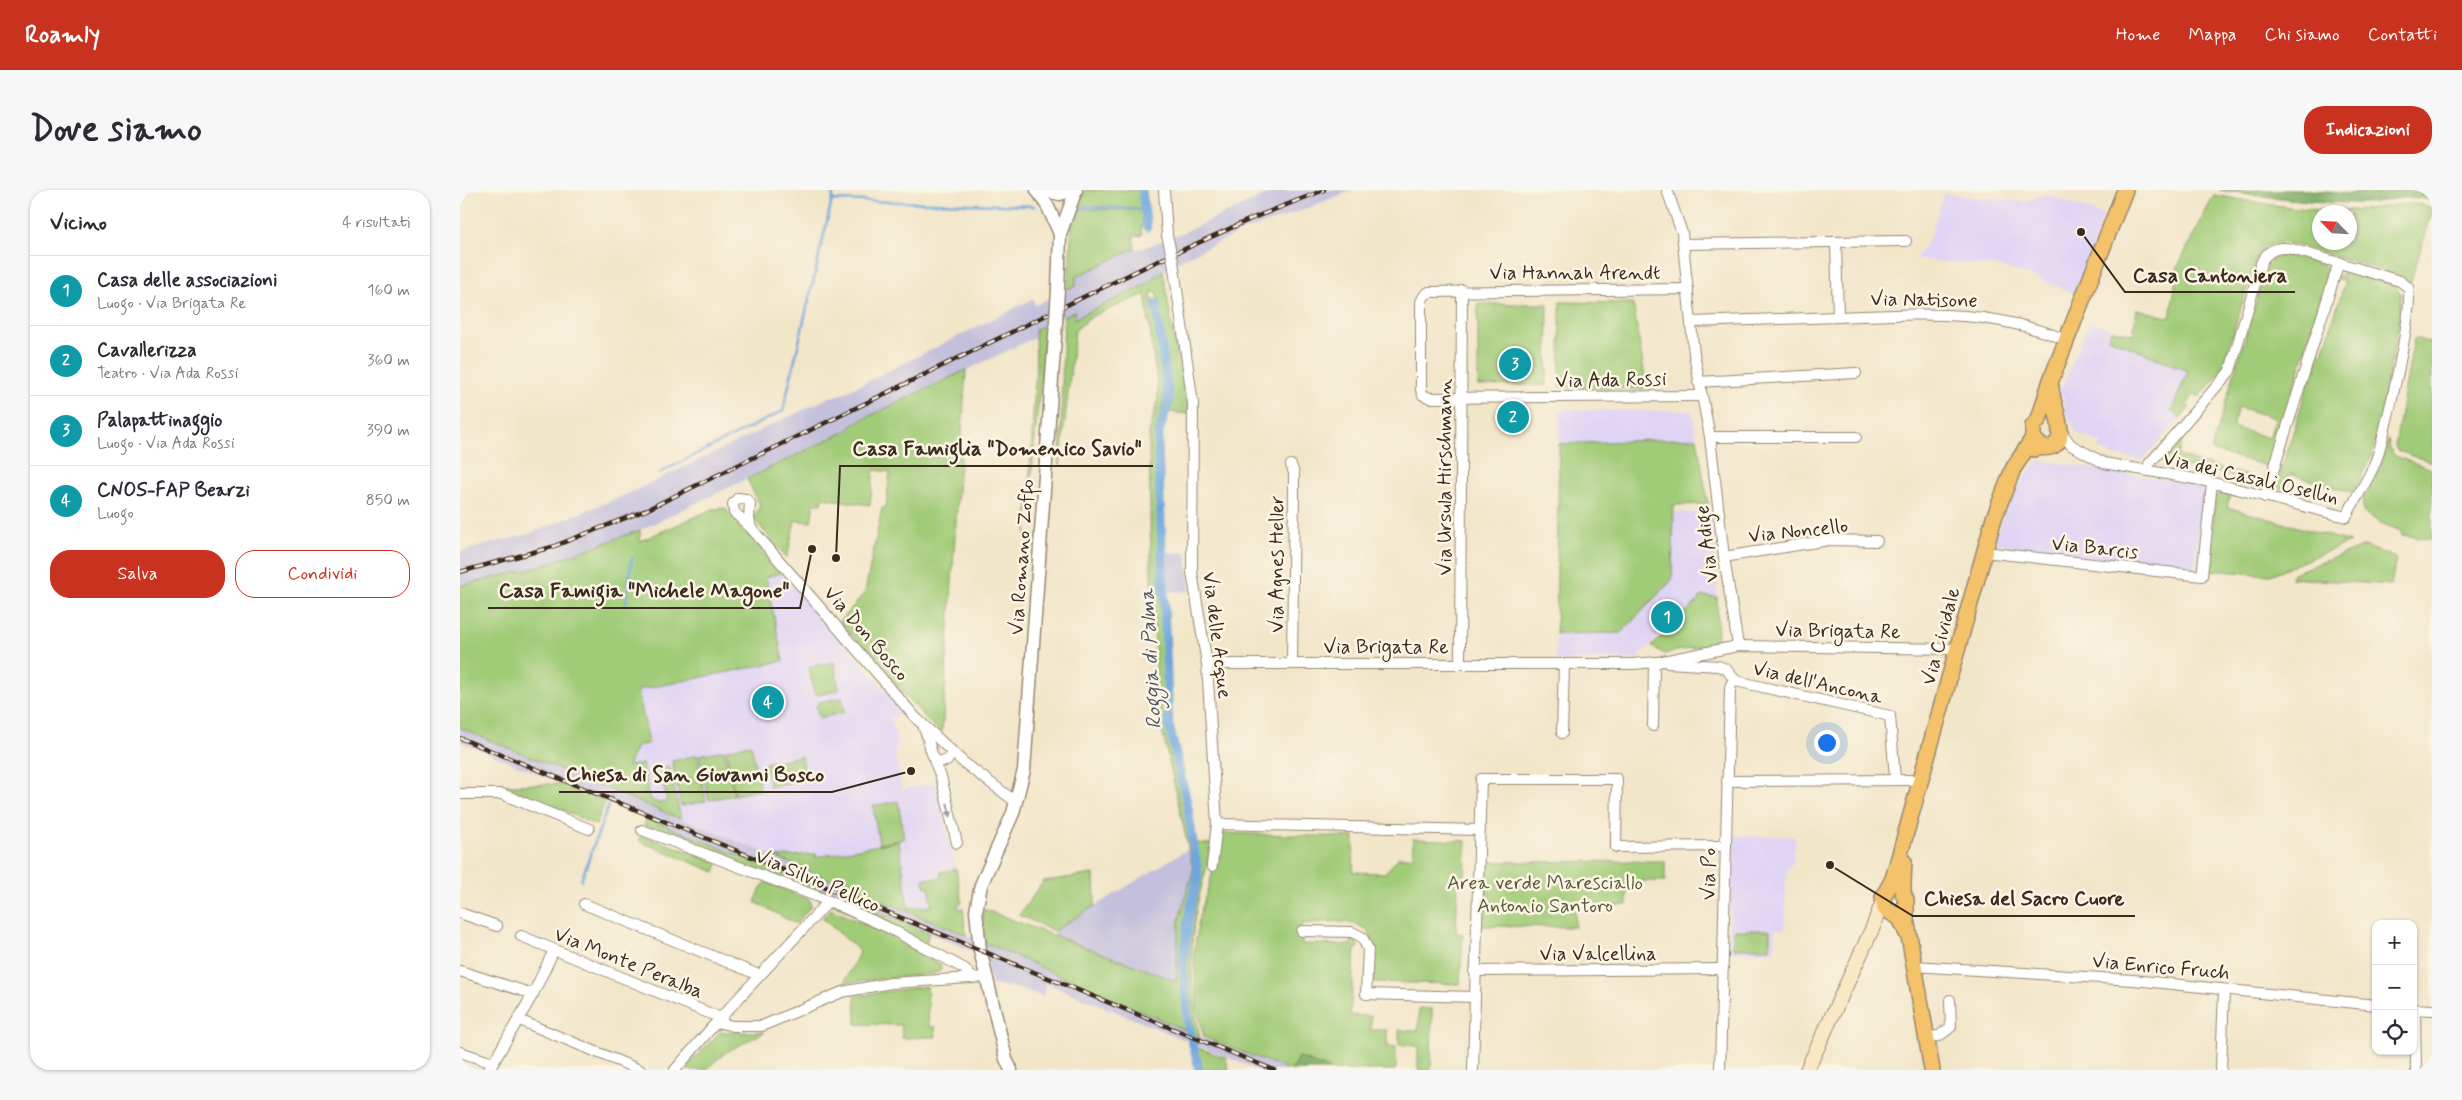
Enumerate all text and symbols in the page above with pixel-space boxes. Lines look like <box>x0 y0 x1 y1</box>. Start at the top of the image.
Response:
text: Roamly <box>25 20 100 51</box>
text: Home <box>2116 23 2160 47</box>
text: Mappa <box>2188 23 2237 47</box>
text: Chi siamo <box>2265 23 2340 47</box>
text: Contatti <box>2368 23 2437 47</box>
button: Indicazioni <box>2304 106 2432 154</box>
text: Dove siamo <box>30 107 202 153</box>
north arrow <box>2312 205 2357 250</box>
text: Vicino <box>50 209 107 237</box>
text: 4 risultati <box>342 212 410 233</box>
callout: Casa Cantoniera <box>2125 256 2295 292</box>
street label: Via Hannah Arendt <box>1490 260 1660 287</box>
text: Casa Cantoniera <box>2133 262 2288 290</box>
text: Casa delle associazioni <box>97 268 277 293</box>
text: 1 <box>62 280 70 301</box>
text: 160 m <box>367 280 410 301</box>
street label: Via Natisone <box>1870 286 1978 315</box>
text: Luogo · Via Brigata Re <box>97 293 246 314</box>
text: Cavallerizza <box>97 338 197 363</box>
pin: 3 <box>1499 345 1531 383</box>
text: 2 <box>62 350 70 371</box>
text: 360 m <box>367 350 410 371</box>
text: Teatro · Via Ada Rossi <box>97 363 238 384</box>
street label: Via Ada Rossi <box>1555 366 1667 395</box>
street label: Via Ursula Hirschmann <box>1432 378 1459 575</box>
pin: 2 <box>1497 398 1529 436</box>
text: Palapattinaggio <box>97 408 222 433</box>
text: 3 <box>62 420 70 441</box>
text: 390 m <box>367 420 410 441</box>
callout: Casa Famiglia "Domenico Savio" <box>840 430 1153 466</box>
text: Luogo · Via Ada Rossi <box>97 433 235 454</box>
text: Casa Famiglia "Domenico Savio" <box>852 435 1142 465</box>
street label: Via dei Casali Osellin <box>2160 445 2341 512</box>
text: CNOS-FAP Bearzi <box>97 478 250 503</box>
street label: Via Romano Zoffo <box>1004 478 1043 636</box>
text: 4 <box>61 490 71 511</box>
text: 850 m <box>366 490 410 511</box>
street label: Via Agnes Heller <box>1264 495 1291 633</box>
text: Luogo <box>97 503 134 524</box>
street label: Via Adige <box>1689 503 1728 584</box>
street label: Via Noncello <box>1747 513 1849 550</box>
street label: Via Barcis <box>2050 531 2140 566</box>
button: Salva <box>50 550 225 598</box>
button: Condividi <box>235 550 410 598</box>
street label: Via delle Acque <box>1195 570 1238 700</box>
callout: Casa Famigia "Michele Magone" <box>488 572 800 608</box>
text: Casa Famigia "Michele Magone" <box>499 577 789 607</box>
street label: Via Don Bosco <box>817 581 915 687</box>
street label: Via Cividale <box>1915 584 1967 688</box>
water label: Roggia di Palma <box>1133 587 1171 730</box>
pin: 1 <box>1651 598 1683 636</box>
street label: Via Brigata Re <box>1775 617 1901 647</box>
street label: Via Brigata Re <box>1323 634 1449 662</box>
street label: Via dell'Ancona <box>1750 655 1886 712</box>
pin: 4 <box>752 683 784 721</box>
your location <box>1814 730 1840 756</box>
callout: Chiesa di San Giovanni Bosco <box>559 756 832 792</box>
text: Chiesa di San Giovanni Bosco <box>566 761 824 789</box>
one-way arrow <box>945 802 953 817</box>
street label: Via Silvio Pellico <box>751 843 884 920</box>
street label: Via Po <box>1696 848 1723 900</box>
park label: Area verde Maresciallo Antonio Santoro <box>1447 870 1643 920</box>
callout: Chiesa del Sacro Cuore <box>1913 880 2135 916</box>
text: Chiesa del Sacro Cuore <box>1924 885 2124 913</box>
map controls <box>2372 920 2417 1055</box>
button: + <box>2372 920 2417 965</box>
street label: Via Monte Peralba <box>550 921 707 1006</box>
street label: Via Valcellina <box>1539 941 1657 968</box>
street label: Via Enrico Fruch <box>2091 948 2231 987</box>
button: − <box>2372 965 2417 1010</box>
button: locate <box>2372 1010 2417 1055</box>

